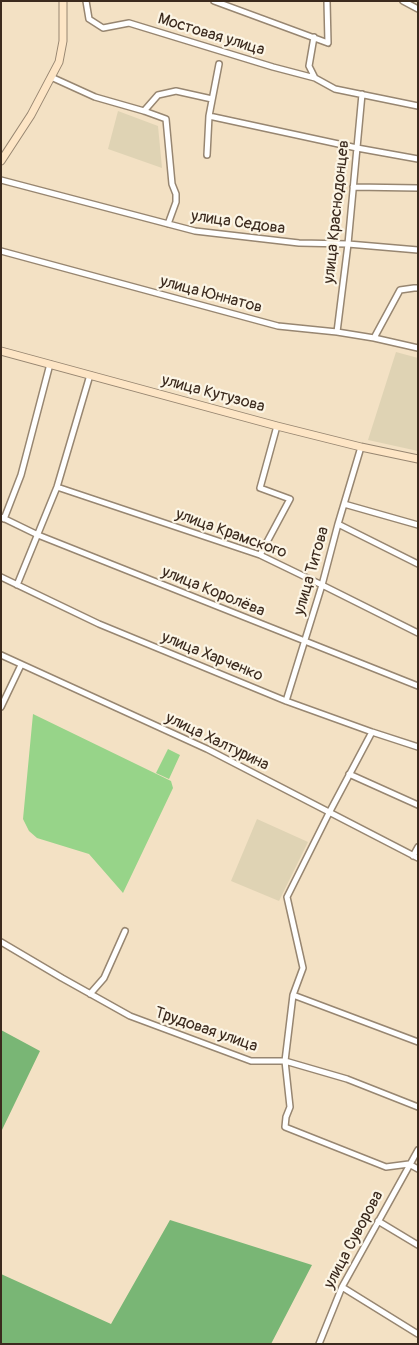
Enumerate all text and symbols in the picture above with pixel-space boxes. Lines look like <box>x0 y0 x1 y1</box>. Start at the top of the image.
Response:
street label: Мостовая улица <box>155 10 267 60</box>
street label: улица Краснодонцев <box>320 139 354 285</box>
street label: улица Седова <box>190 207 286 239</box>
street label: улица Юннатов <box>158 272 264 318</box>
street label: улица Кутузова <box>159 371 267 417</box>
street label: улица Крамского <box>173 505 289 563</box>
street label: улица Титова <box>290 525 334 617</box>
street label: улица Королёва <box>159 563 267 621</box>
street label: улица Харченко <box>158 628 266 686</box>
street label: улица Халтурина <box>162 709 272 775</box>
street label: Трудовая улица <box>152 1003 260 1057</box>
street label: улица Суворова <box>320 1188 388 1292</box>

